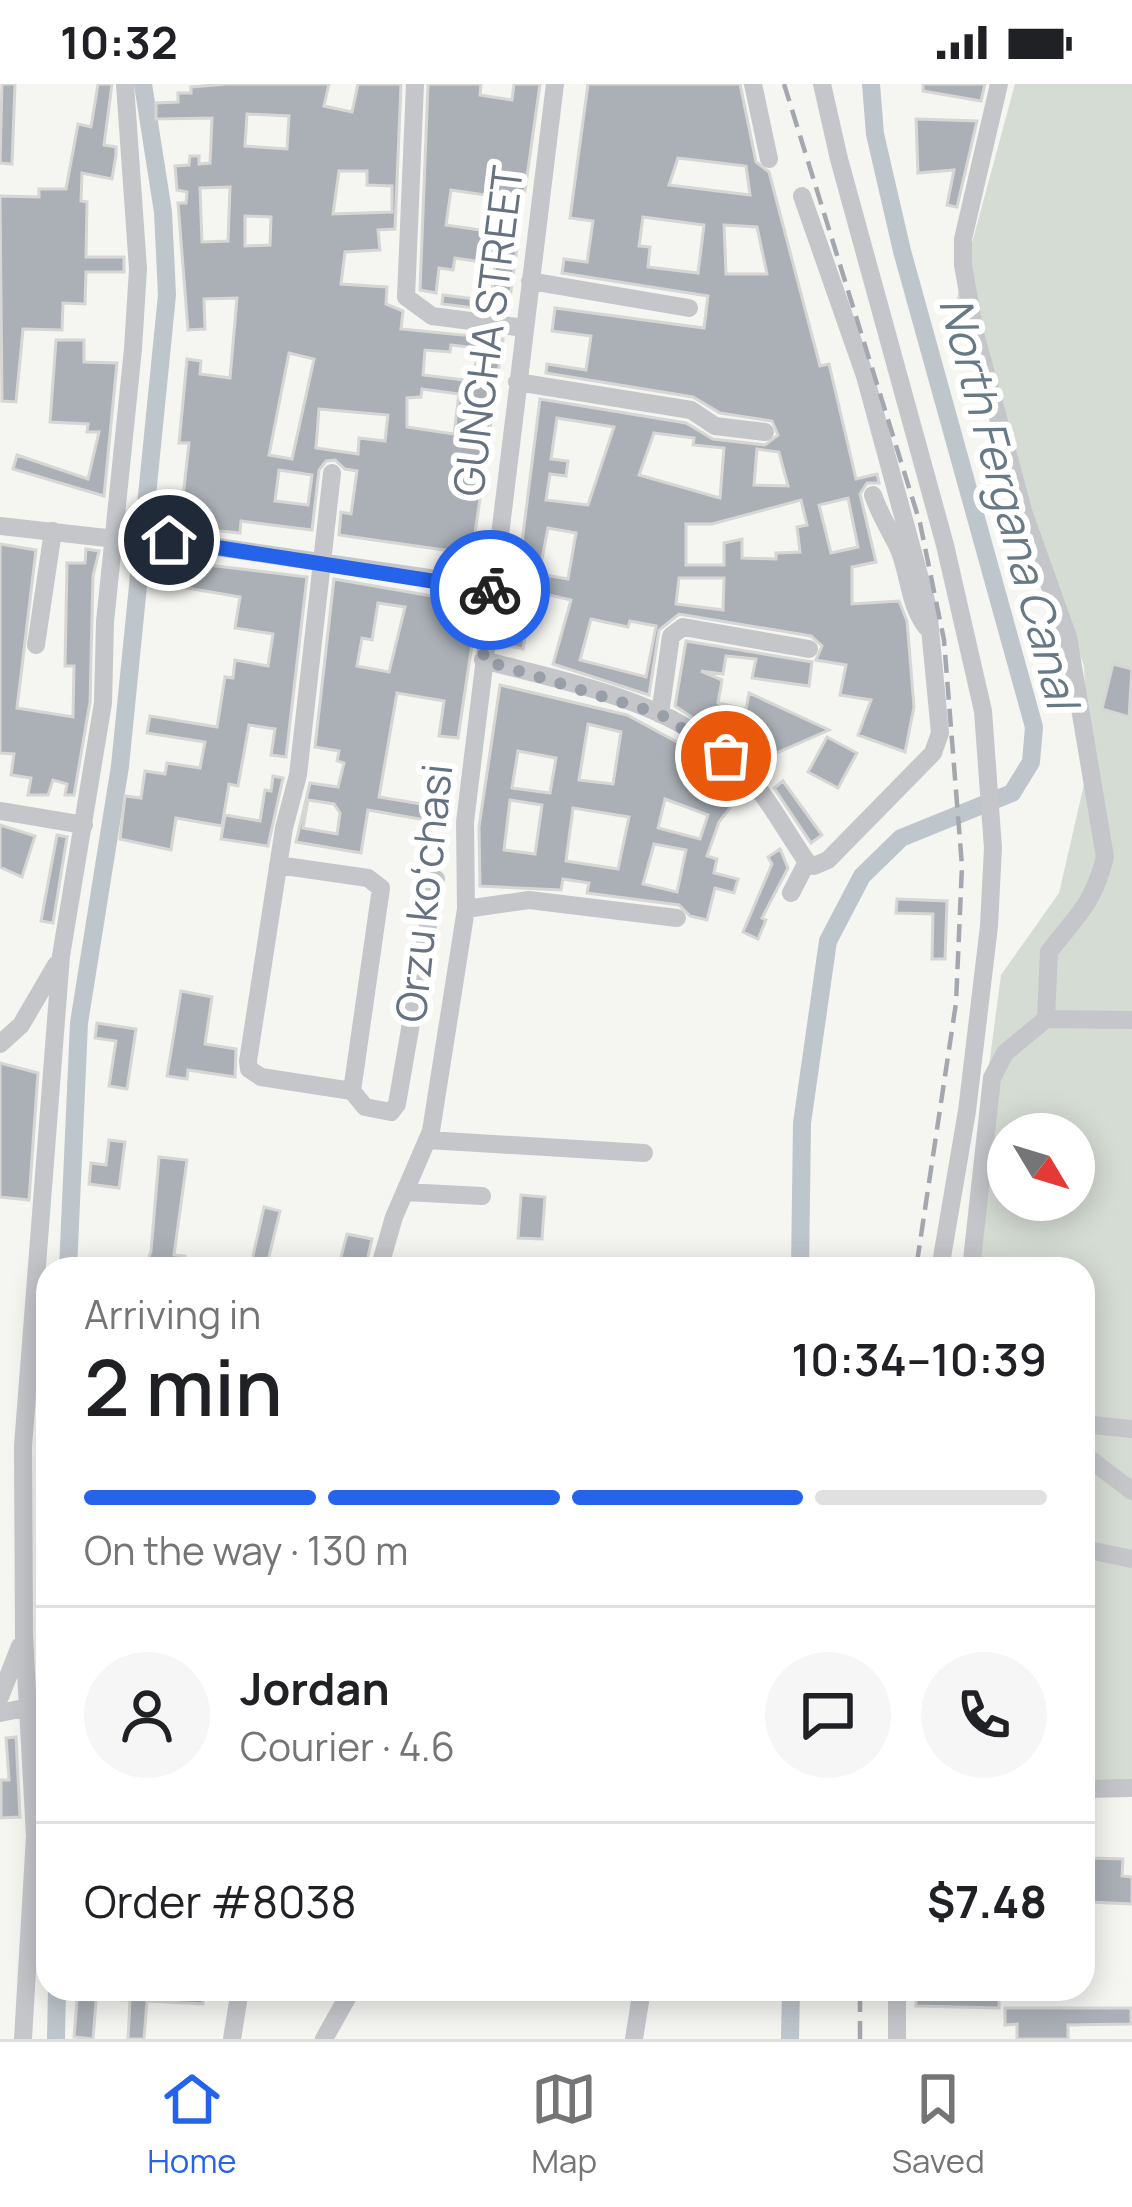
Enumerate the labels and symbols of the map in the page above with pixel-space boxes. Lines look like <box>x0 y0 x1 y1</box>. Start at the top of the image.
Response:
street label: GUNCHA STREET <box>438 163 536 499</box>
water label: North Fergana Canal <box>925 290 1096 720</box>
pin <box>118 489 220 591</box>
courier <box>430 530 550 650</box>
pin <box>675 705 777 807</box>
street label: Orzu koʻchasi <box>381 761 465 1025</box>
north arrow <box>987 1113 1095 1221</box>

